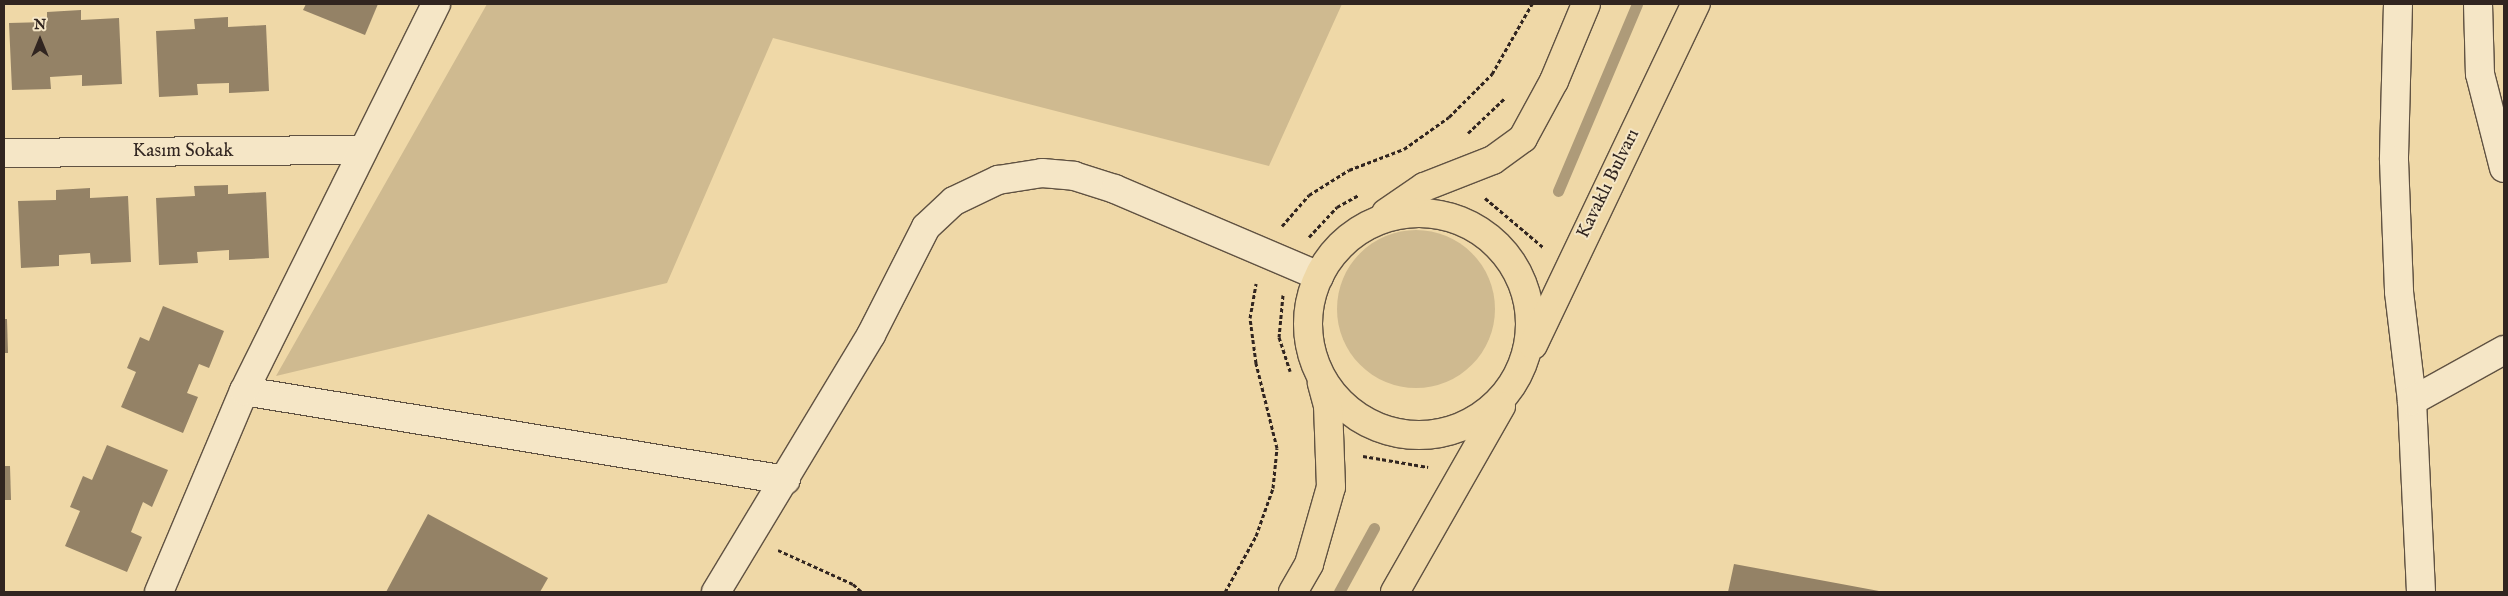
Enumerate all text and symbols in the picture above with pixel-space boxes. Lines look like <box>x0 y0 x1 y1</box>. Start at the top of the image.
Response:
north arrow <box>15 15 65 65</box>
text: N <box>34 16 46 34</box>
street label: Kavaklı Bulvarı <box>1573 126 1645 242</box>
street label: Kasım Sokak <box>133 141 233 163</box>

